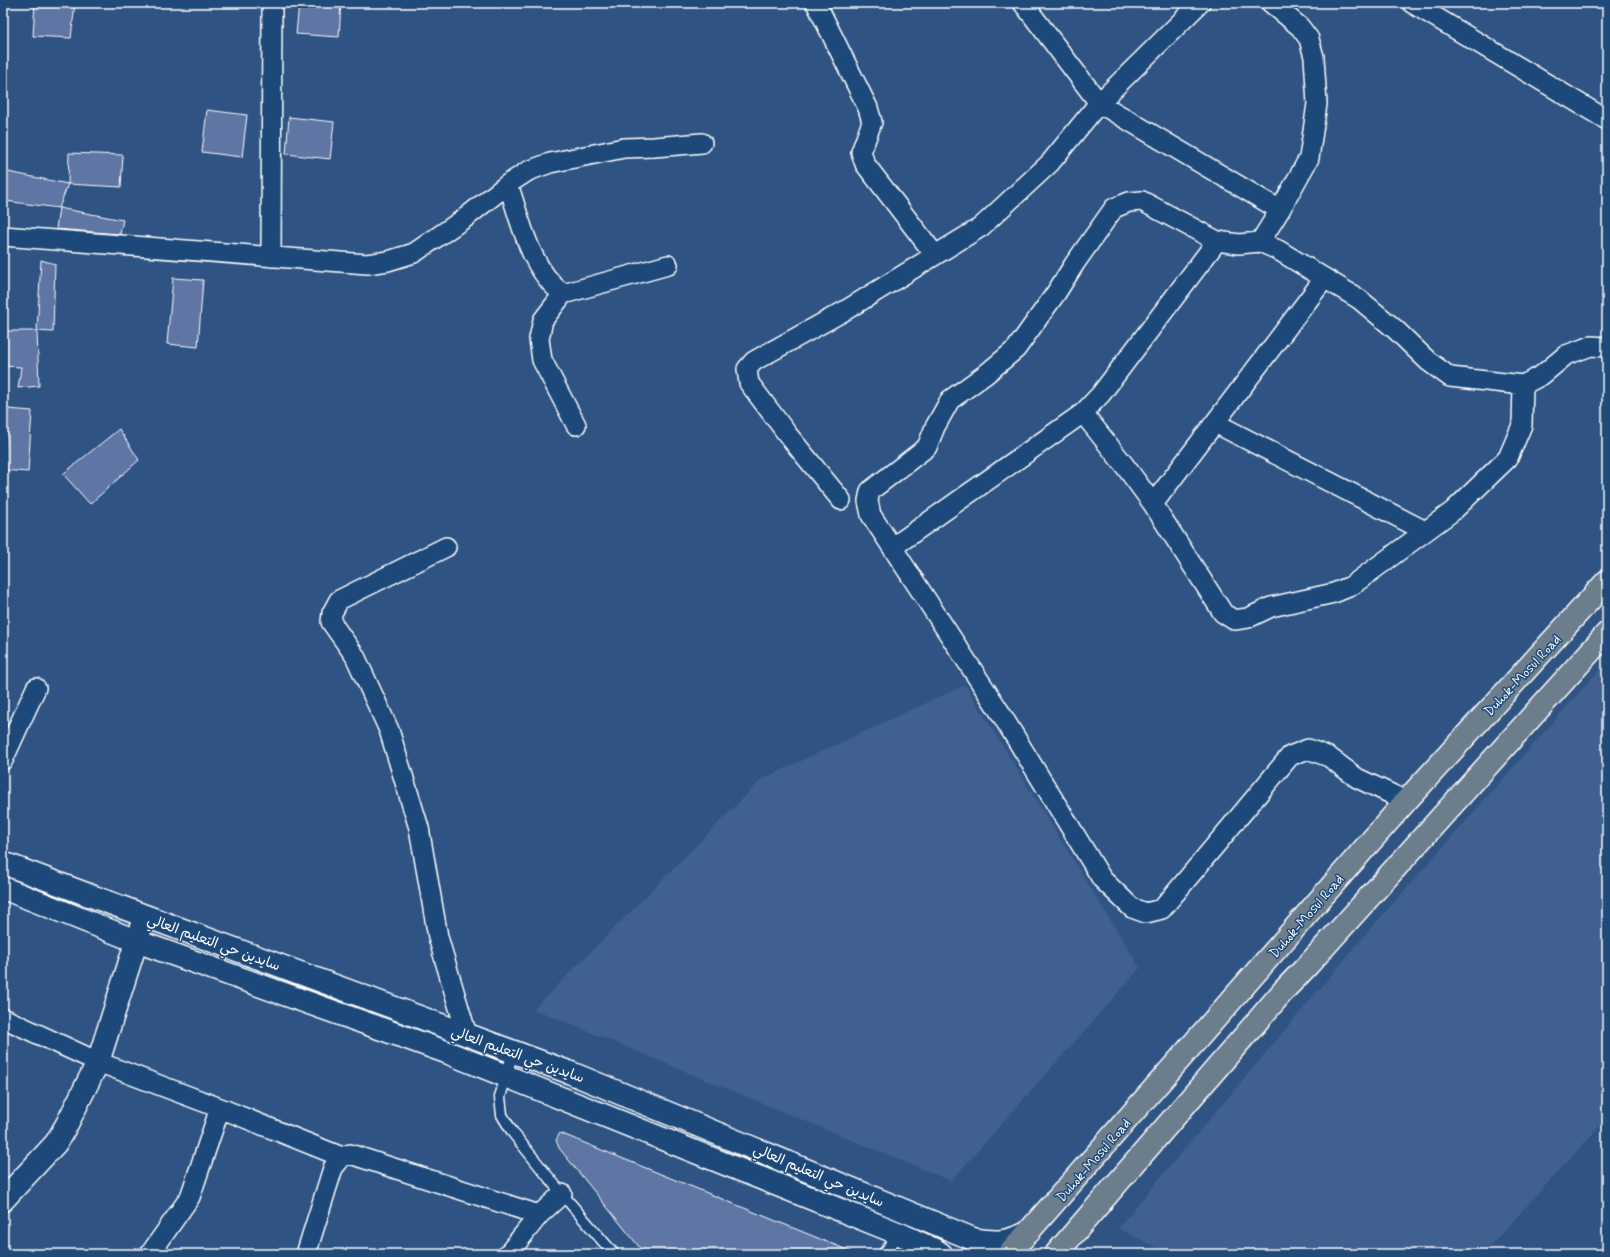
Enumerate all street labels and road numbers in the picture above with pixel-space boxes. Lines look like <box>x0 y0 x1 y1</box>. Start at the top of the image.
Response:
street label: Duhok-Mosul Road <box>1480 631 1565 720</box>
street label: Duhok-Mosul Road <box>1265 871 1348 962</box>
street label: سايدين حي التعليم العالي <box>144 911 283 978</box>
street label: سايدين حي التعليم العالي <box>448 1023 587 1090</box>
street label: Duhok-Mosul Road <box>1052 1115 1135 1206</box>
street label: سايدين حي التعليم العالي <box>749 1140 887 1214</box>

